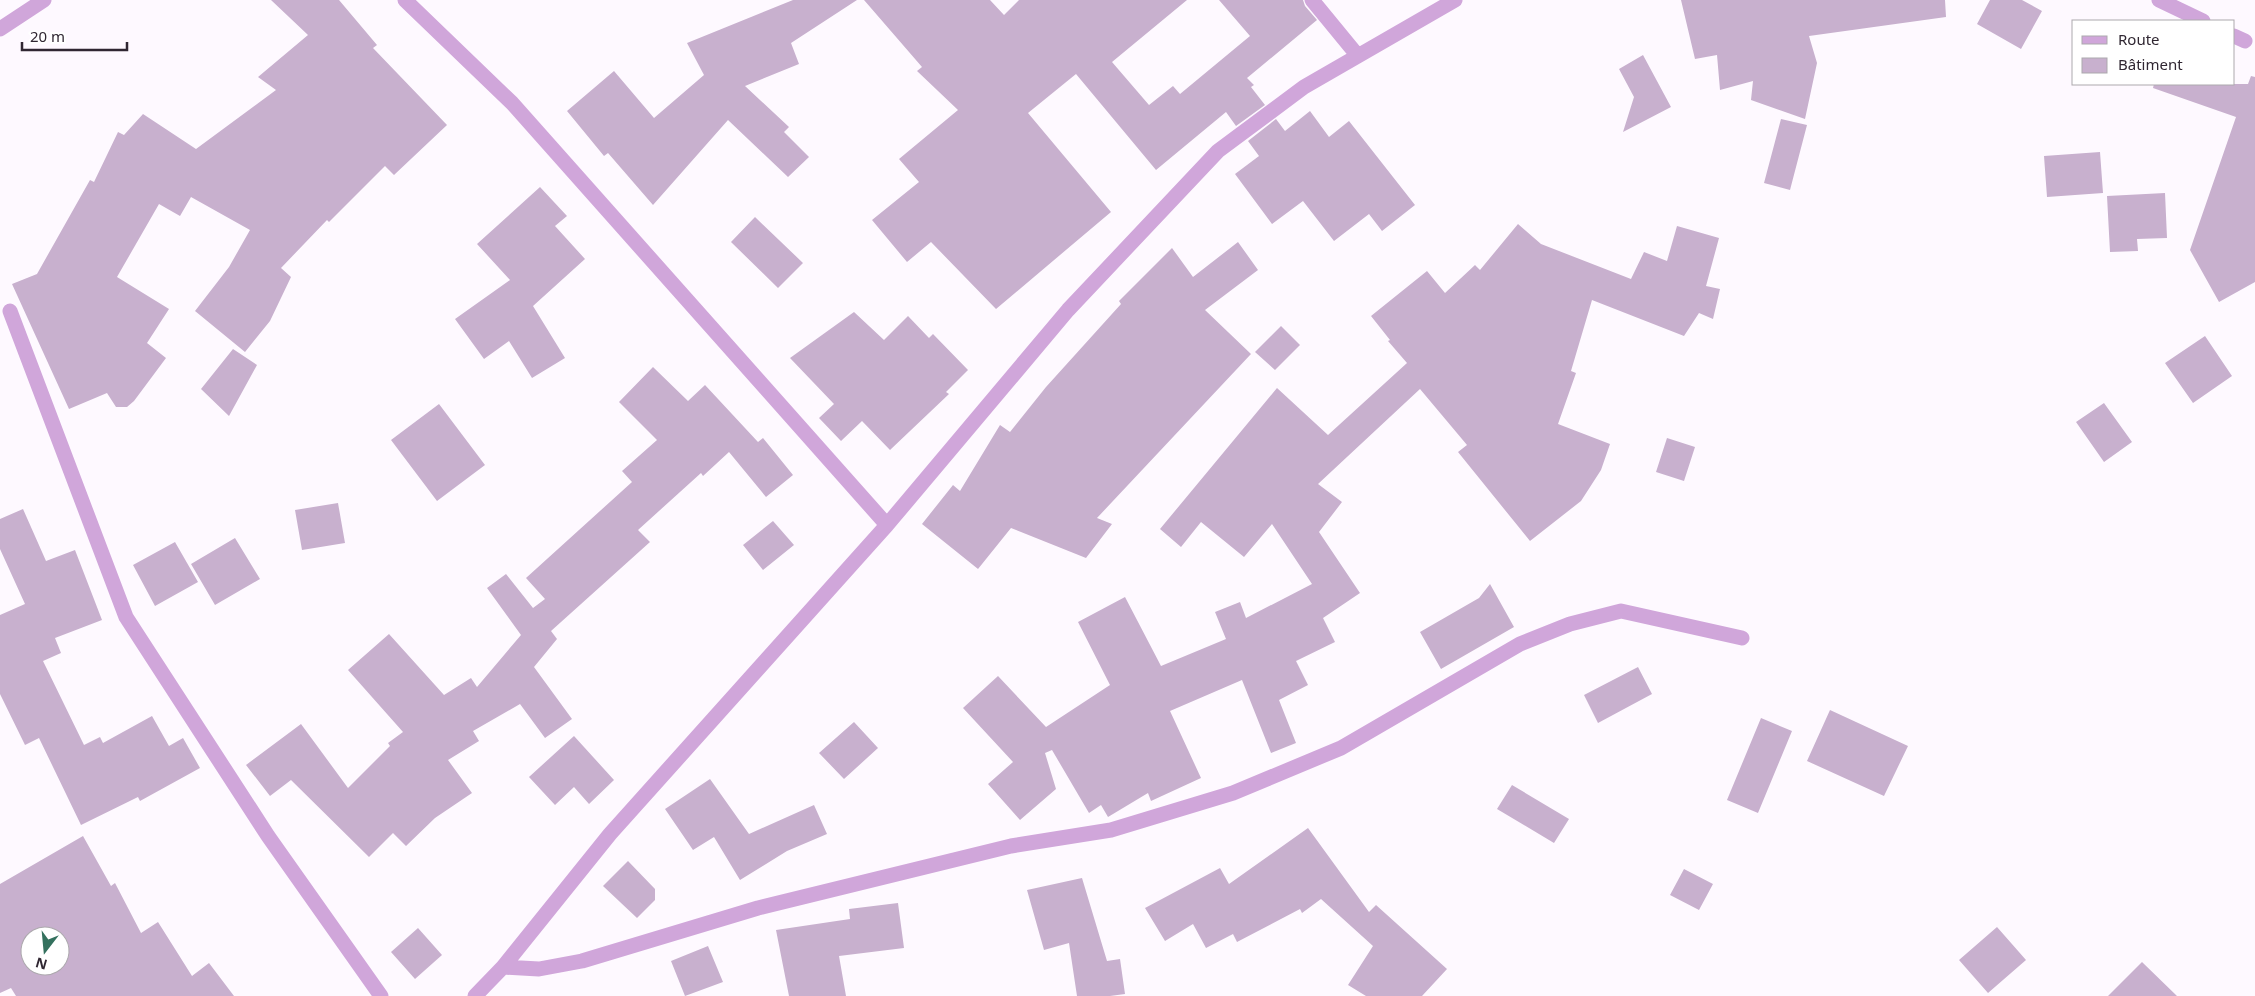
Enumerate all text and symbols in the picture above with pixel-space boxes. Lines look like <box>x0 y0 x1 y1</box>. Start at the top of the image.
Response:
scale bar <box>22 20 128 52</box>
legend <box>2072 20 2235 85</box>
text: 20 m <box>30 26 65 46</box>
text: Route <box>2118 29 2160 49</box>
text: Bâtiment <box>2118 54 2183 74</box>
north arrow <box>20 926 70 976</box>
text: N <box>33 953 49 975</box>

